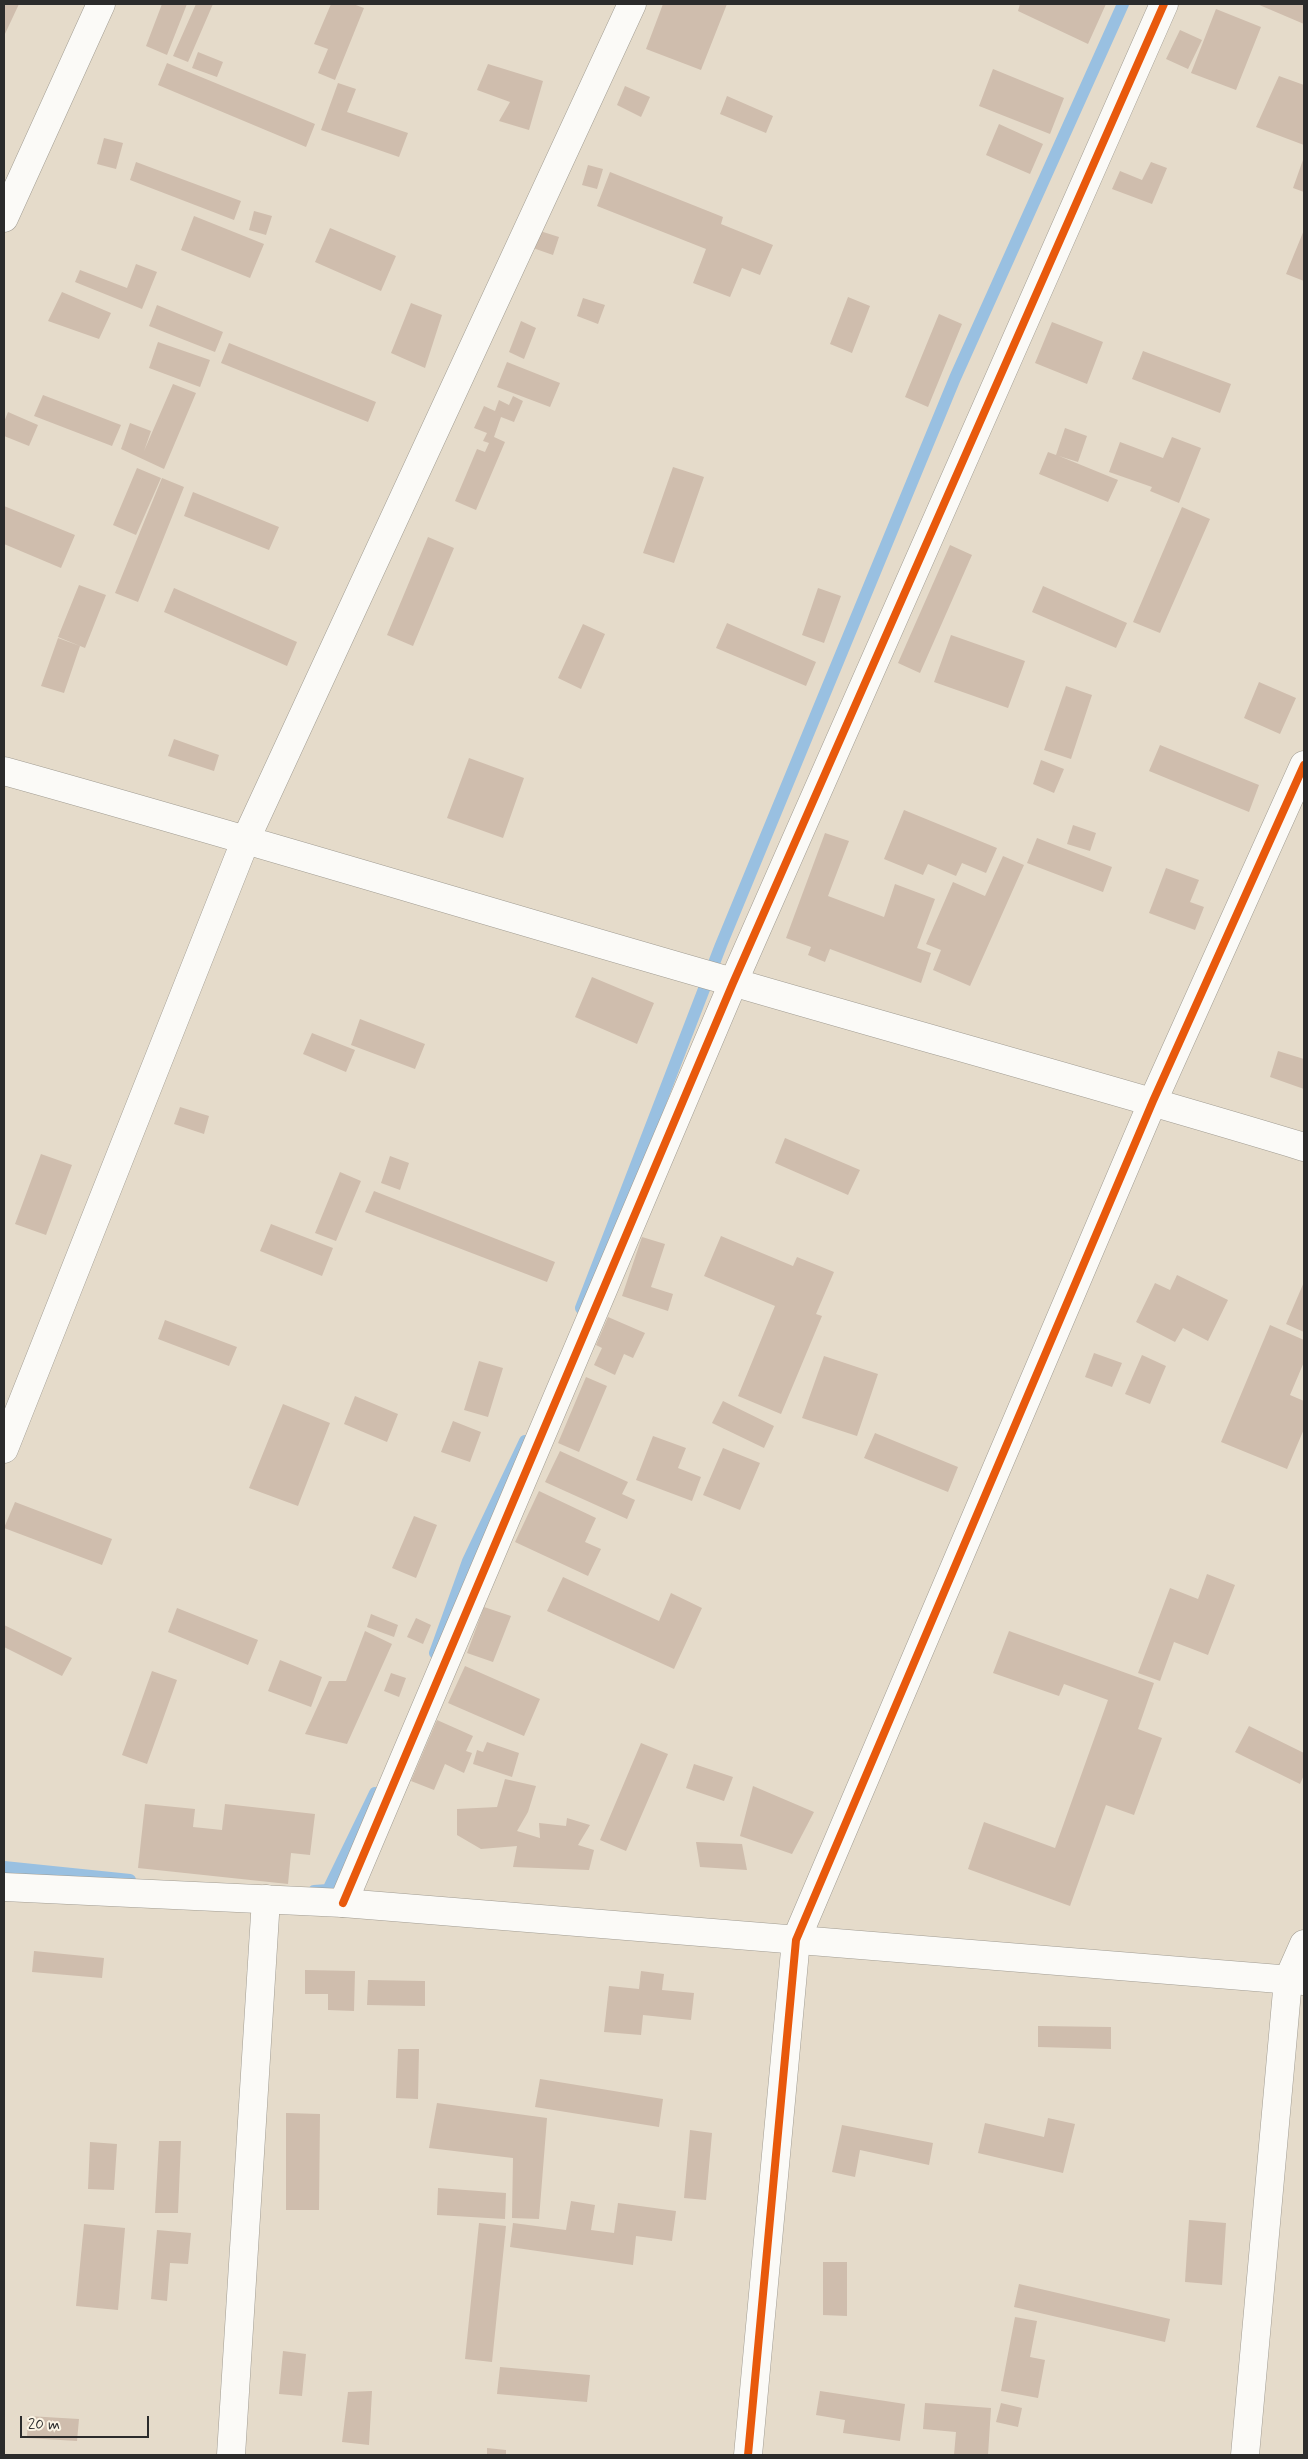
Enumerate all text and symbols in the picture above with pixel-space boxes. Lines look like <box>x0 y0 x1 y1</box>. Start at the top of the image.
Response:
scale bar <box>22 2406 151 2438</box>
text: 20 m <box>28 2415 60 2435</box>

